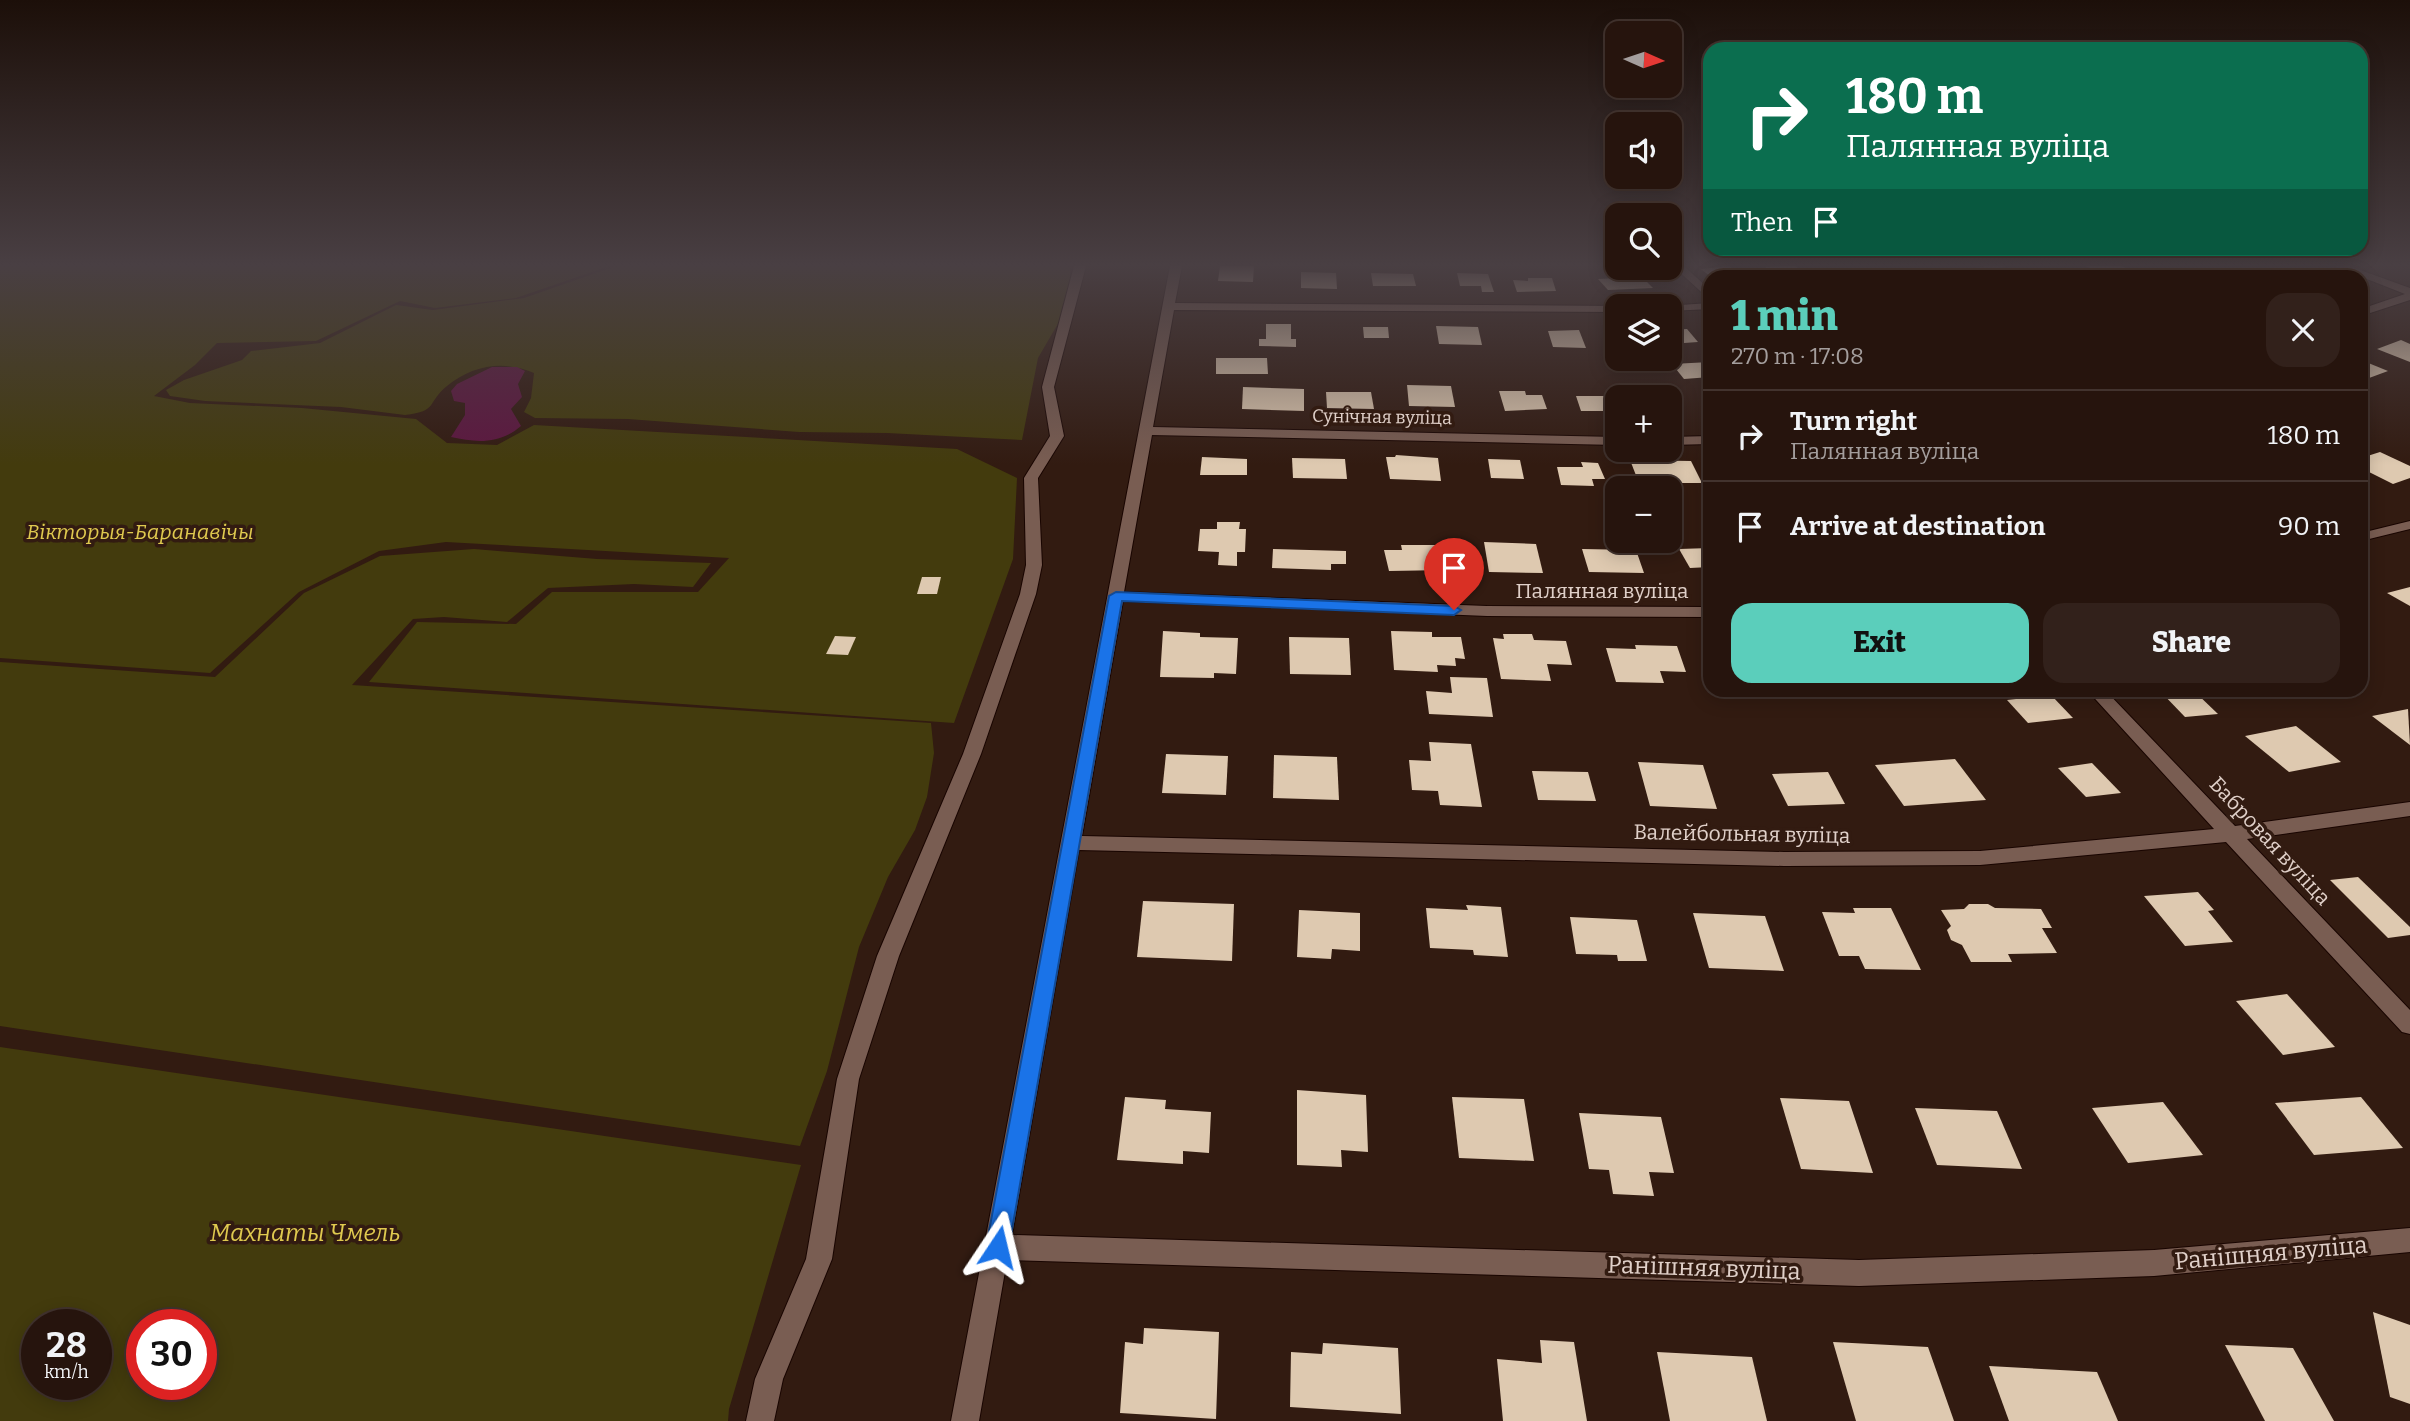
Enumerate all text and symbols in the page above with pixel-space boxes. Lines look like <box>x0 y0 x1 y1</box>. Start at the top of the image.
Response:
north arrow <box>1605 21 1682 98</box>
map controls <box>1605 21 1682 553</box>
text: 180 m <box>1846 67 1983 126</box>
icon: right <box>1731 70 1822 161</box>
button: sound <box>1605 112 1682 189</box>
text: Палянная вуліца <box>1846 127 2110 165</box>
button: search <box>1605 203 1682 280</box>
icon: arrive <box>1807 203 1845 241</box>
text: Then <box>1731 207 1793 238</box>
text: 1 min <box>1731 291 1838 341</box>
button: close <box>2266 293 2340 367</box>
button: layers <box>1605 294 1682 371</box>
text: 270 m · 17:08 <box>1731 342 1864 370</box>
button: + <box>1605 385 1682 462</box>
street label: Сунічная вуліца <box>1312 405 1452 429</box>
text: Turn right <box>1790 406 1917 437</box>
icon: right <box>1731 417 1769 455</box>
text: 180 m <box>2267 420 2340 451</box>
text: Палянная вуліца <box>1790 437 1979 465</box>
button: − <box>1605 476 1682 553</box>
icon: arrive <box>1731 508 1769 546</box>
text: Arrive at destination <box>1790 511 2045 542</box>
text: 90 m <box>2278 511 2340 542</box>
park label: Вікторыя-Баранавічы <box>26 519 254 545</box>
pin <box>1424 538 1484 610</box>
icon: arrive <box>1435 549 1473 587</box>
street label: Палянная вуліца <box>1516 578 1689 604</box>
button: Exit <box>1731 603 2029 683</box>
button: Share <box>2043 603 2340 683</box>
street label: Бабровая вуліца <box>2204 771 2337 911</box>
street label: Валейбольная вуліца <box>1633 819 1851 849</box>
position arrow <box>961 1210 1035 1284</box>
park label: Махнаты Чмель <box>210 1219 400 1247</box>
street label: Ранішняя вуліца <box>2173 1231 2369 1275</box>
street label: Ранішняя вуліца <box>1607 1251 1801 1285</box>
speed limit sign: 30 <box>126 1309 217 1400</box>
text: 28 <box>46 1324 87 1366</box>
text: km/h <box>44 1361 89 1383</box>

